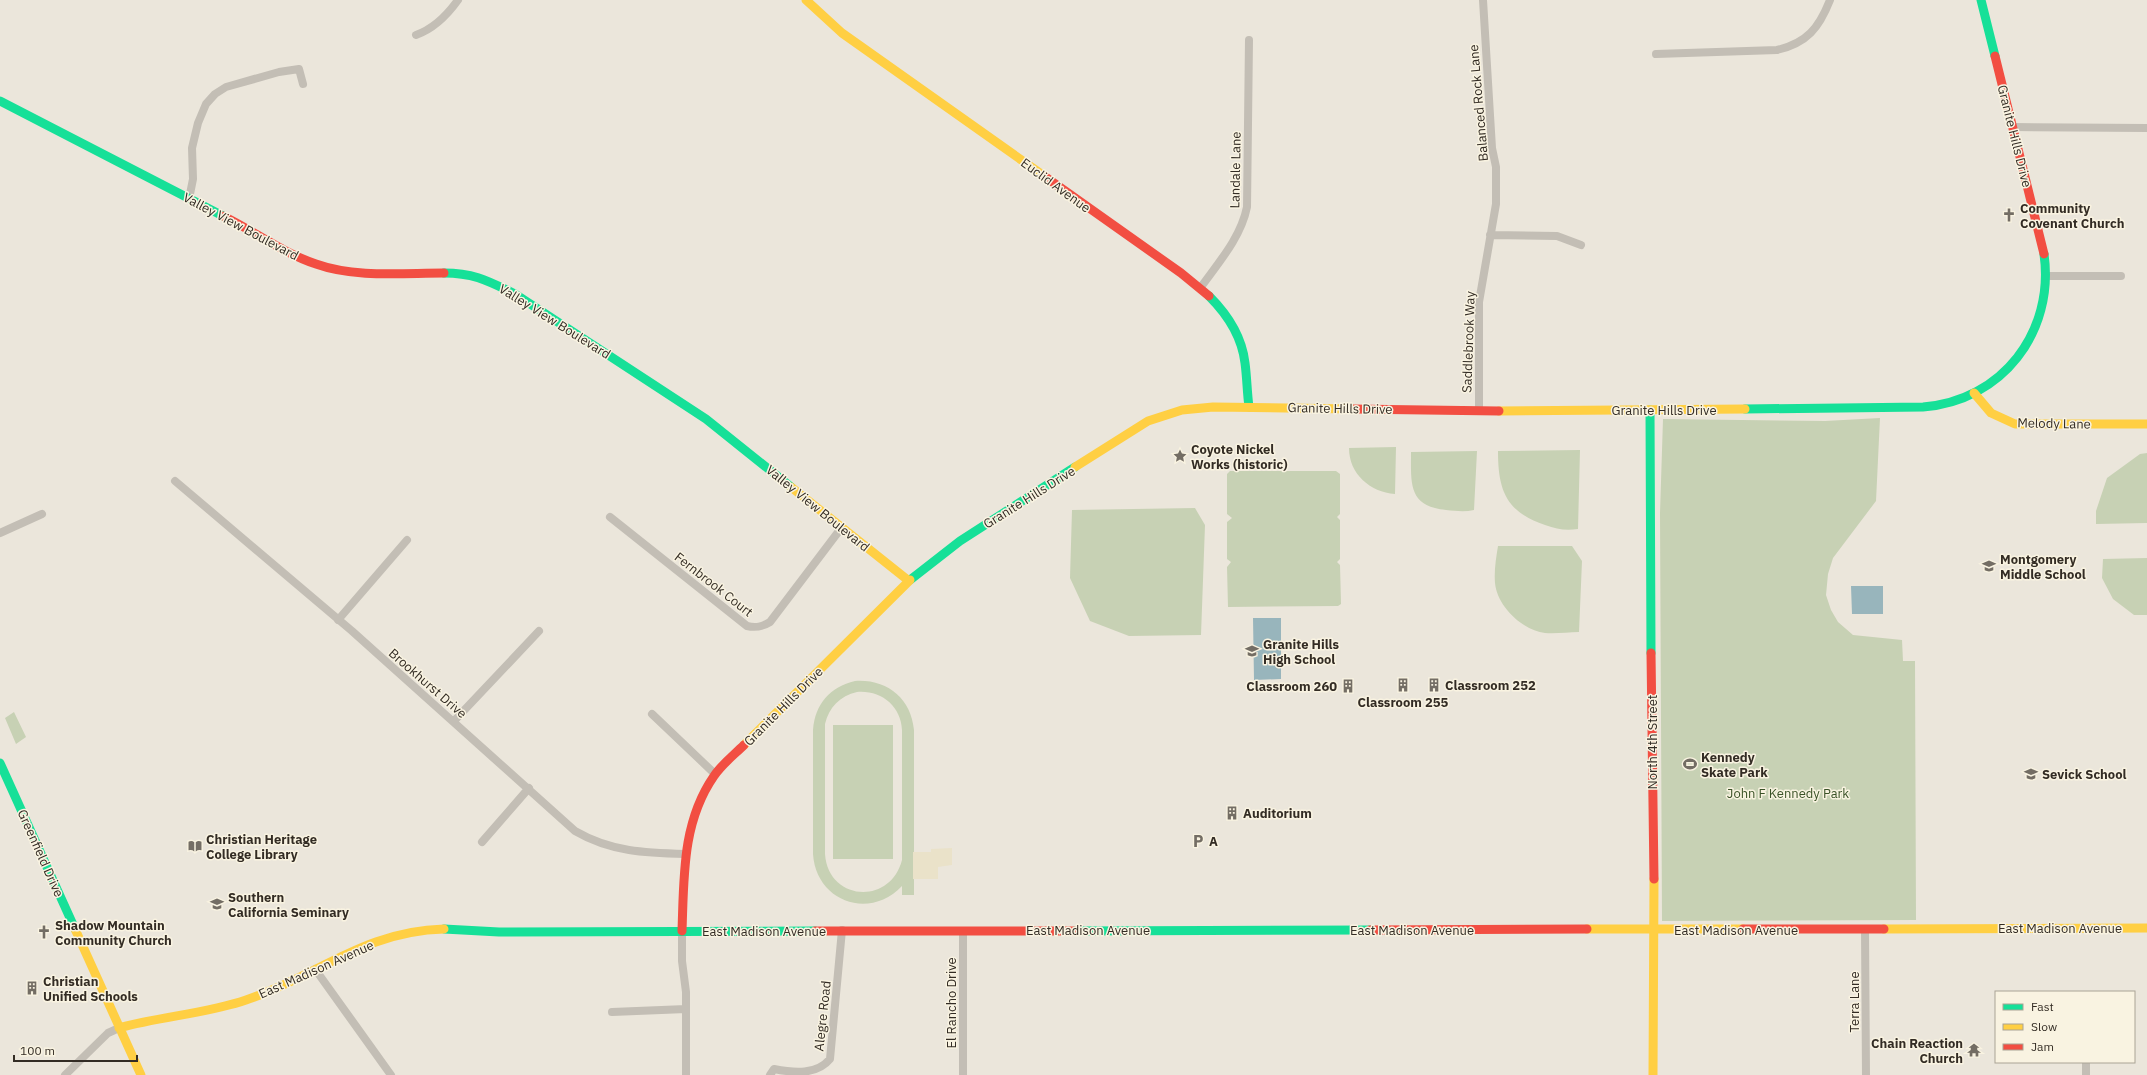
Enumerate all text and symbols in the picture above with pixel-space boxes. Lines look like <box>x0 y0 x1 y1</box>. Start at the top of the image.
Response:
street label: Balanced Rock Lane <box>1465 44 1492 162</box>
street label: Granite Hills Drive <box>1994 83 2035 189</box>
street label: Landale Lane <box>1226 131 1245 209</box>
street label: Euclid Avenue <box>1017 154 1094 216</box>
street label: Valley View Boulevard <box>180 189 302 264</box>
place label: Community Covenant Church <box>2020 200 2124 232</box>
church icon: Community Covenant Church <box>2001 207 2017 223</box>
street label: Valley View Boulevard <box>496 280 614 363</box>
street label: Saddlebrook Way <box>1458 290 1479 393</box>
street label: Granite Hills Drive <box>1287 399 1393 418</box>
street label: Granite Hills Drive <box>1611 402 1717 419</box>
street label: Melody Lane <box>2017 414 2091 433</box>
place label: Coyote Nickel Works (historic) <box>1191 441 1288 473</box>
place icon: Coyote Nickel Works (historic) <box>1172 448 1188 464</box>
street label: Valley View Boulevard <box>762 461 873 555</box>
street label: Granite Hills Drive <box>980 462 1078 532</box>
street label: Fernbrook Court <box>671 548 756 620</box>
place label: Montgomery Middle School <box>2000 551 2086 583</box>
school or university icon: Montgomery Middle School <box>1981 558 1997 574</box>
place label: Granite Hills High School <box>1263 636 1339 668</box>
school or university icon: Granite Hills High School <box>1244 643 1260 659</box>
street label: Brookhurst Drive <box>385 645 470 722</box>
street label: Granite Hills Drive <box>740 663 827 750</box>
building icon: Classroom 255 <box>1395 677 1411 693</box>
building icon: Classroom 252 <box>1426 677 1442 693</box>
place label: Classroom 252 <box>1445 677 1536 694</box>
place label: Classroom 260 <box>1246 678 1337 695</box>
building icon: Classroom 260 <box>1340 678 1356 694</box>
place label: Classroom 255 <box>1358 694 1449 711</box>
street label: North 4th Street <box>1644 695 1661 789</box>
place label: Kennedy Skate Park <box>1701 749 1768 781</box>
sports icon: Kennedy Skate Park <box>1682 756 1698 772</box>
school or university icon: Sevick School <box>2023 766 2039 782</box>
place label: Sevick School <box>2042 766 2127 783</box>
park label: John F Kennedy Park <box>1727 785 1849 802</box>
building icon: Auditorium <box>1224 805 1240 821</box>
place label: Auditorium <box>1243 805 1312 822</box>
street label: Greenfield Drive <box>14 807 67 900</box>
place label: Christian Heritage College Library <box>206 831 317 863</box>
parking icon: A <box>1190 833 1206 849</box>
place label: A <box>1209 833 1218 850</box>
library icon: Christian Heritage College Library <box>187 838 203 854</box>
place label: Southern California Seminary <box>228 889 349 921</box>
school or university icon: Southern California Seminary <box>209 896 225 912</box>
place label: Shadow Mountain Community Church <box>55 917 172 949</box>
street label: East Madison Avenue <box>1998 920 2122 937</box>
street label: East Madison Avenue <box>1026 922 1150 939</box>
street label: East Madison Avenue <box>1350 922 1474 939</box>
street label: East Madison Avenue <box>1674 922 1798 939</box>
street label: East Madison Avenue <box>702 923 826 940</box>
church icon: Shadow Mountain Community Church <box>36 924 52 940</box>
street label: East Madison Avenue <box>256 936 376 1002</box>
street label: El Rancho Drive <box>943 957 960 1049</box>
street label: Terra Lane <box>1846 971 1863 1033</box>
place label: Christian Unified Schools <box>43 973 138 1005</box>
building icon: Christian Unified Schools <box>24 980 40 996</box>
street label: Alegre Road <box>810 980 835 1052</box>
legend <box>1995 991 2135 1063</box>
text: Fast <box>2031 999 2054 1014</box>
text: Slow <box>2031 1019 2057 1034</box>
place label: Chain Reaction Church <box>1871 1035 1963 1067</box>
scale bar <box>14 1037 137 1063</box>
text: Jam <box>2031 1039 2054 1054</box>
temple icon: Chain Reaction Church <box>1966 1042 1982 1058</box>
text: 100 m <box>20 1043 55 1058</box>

